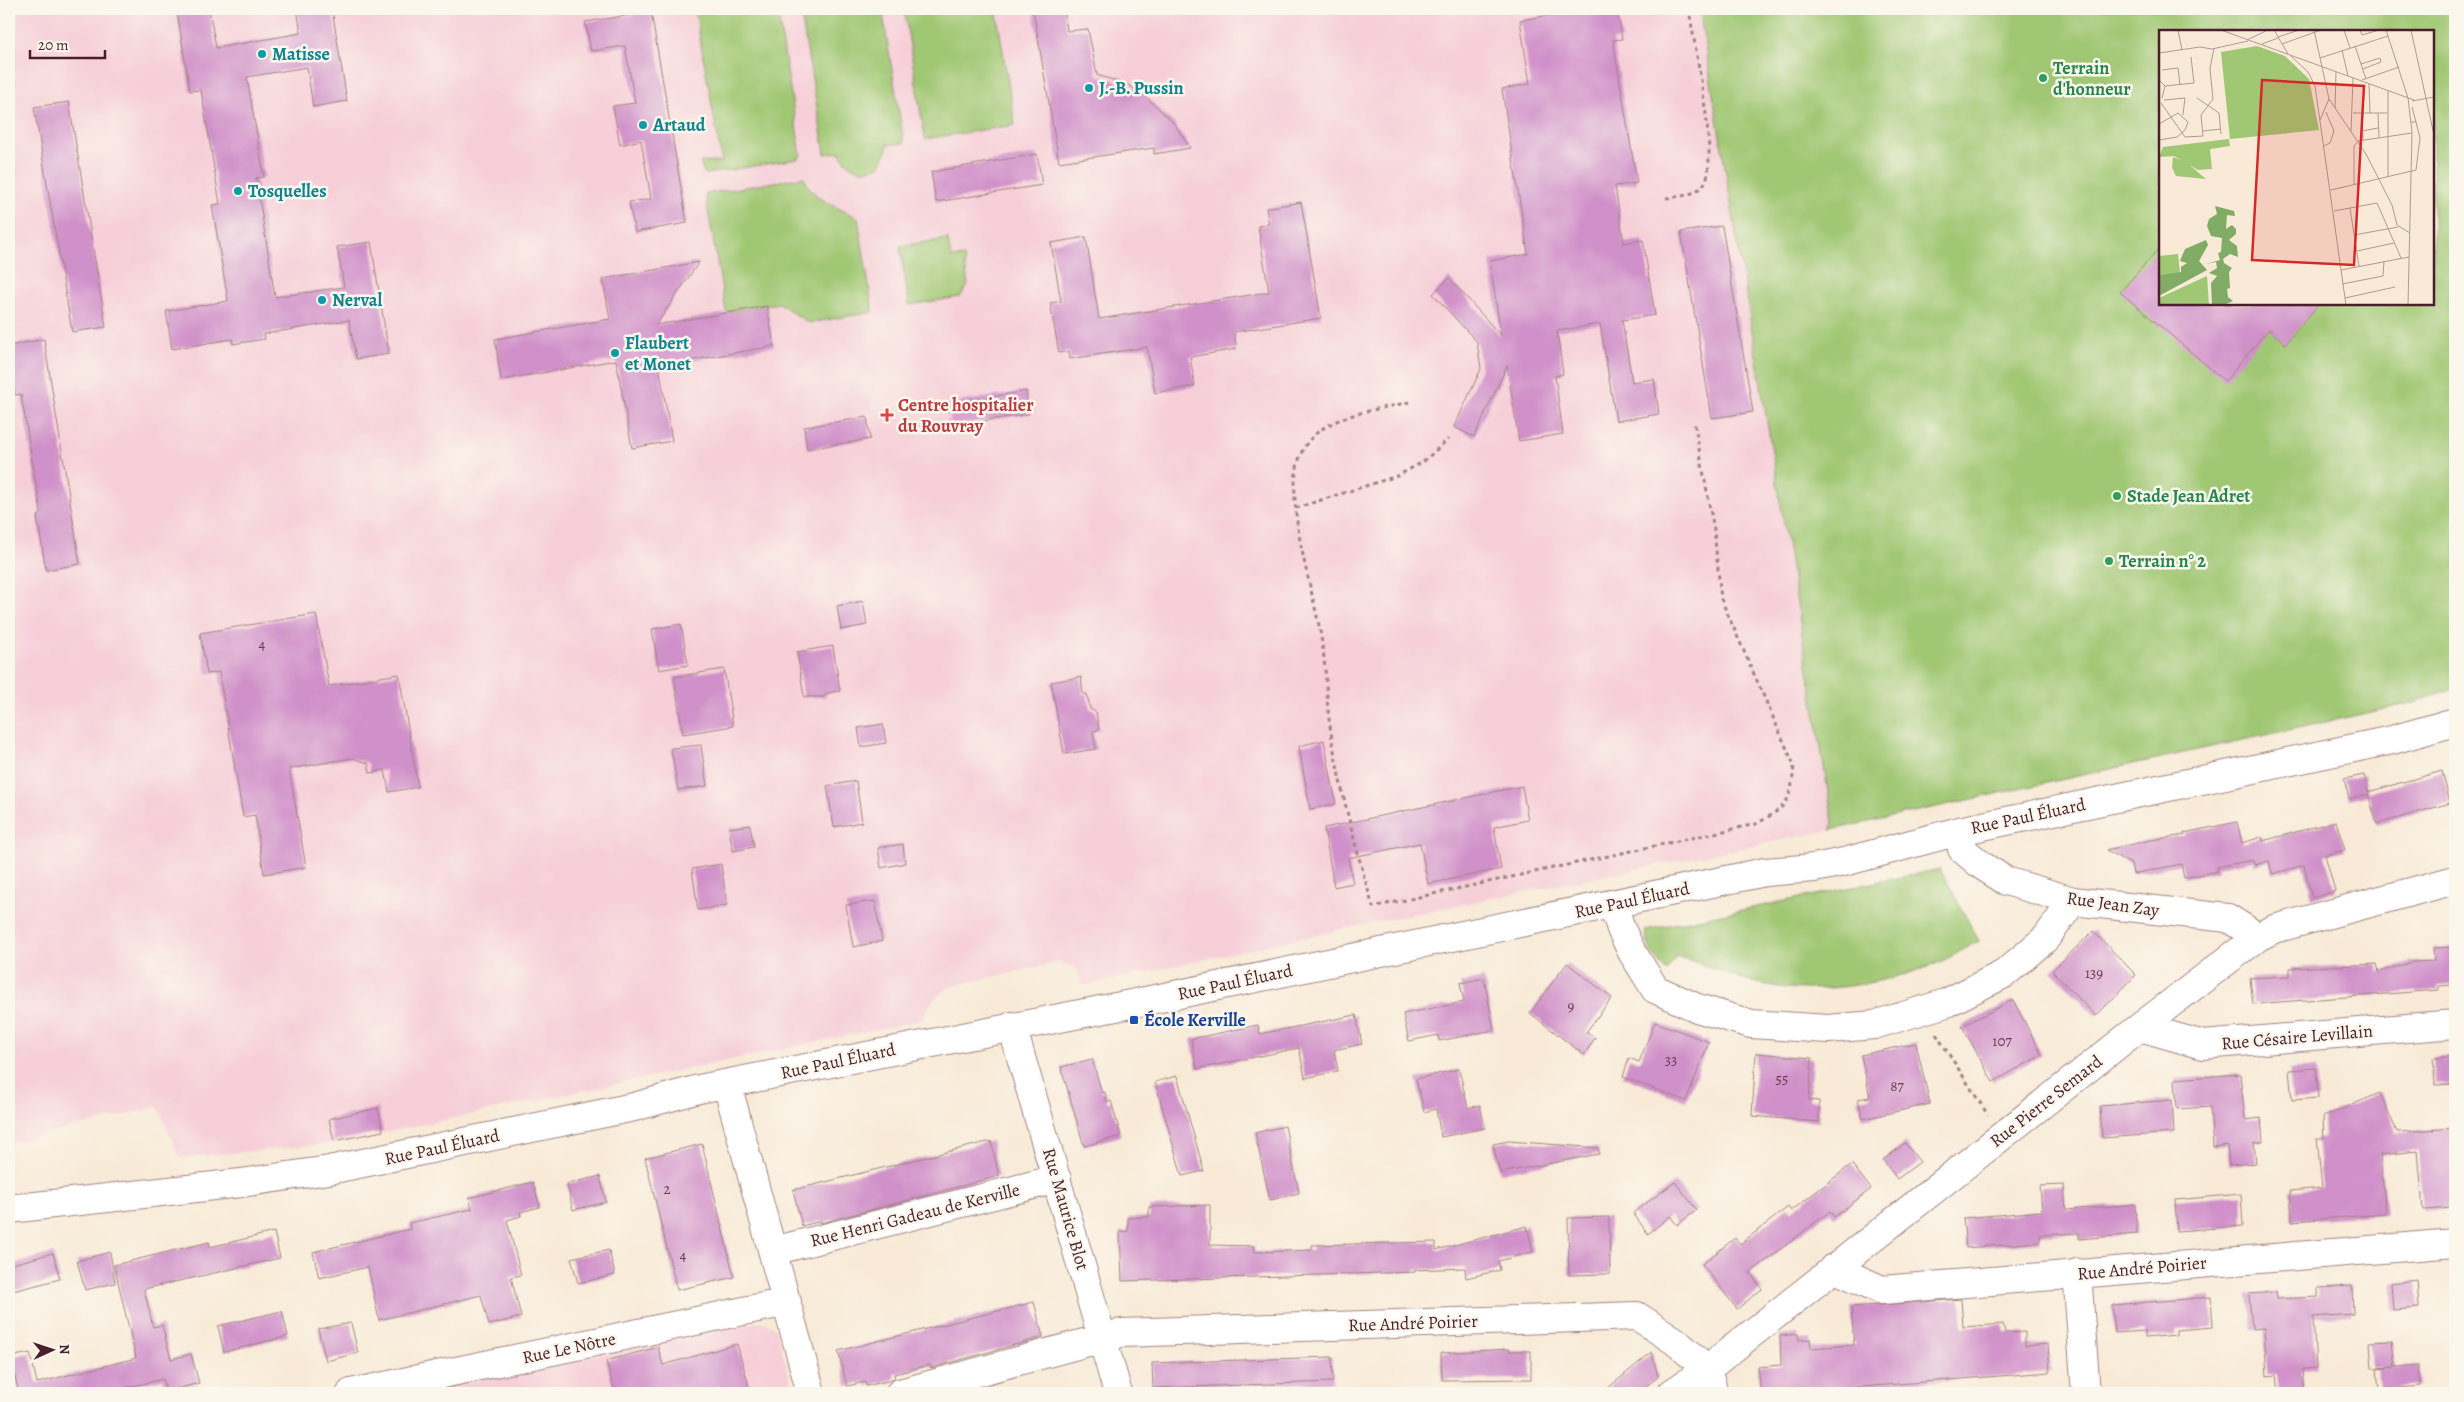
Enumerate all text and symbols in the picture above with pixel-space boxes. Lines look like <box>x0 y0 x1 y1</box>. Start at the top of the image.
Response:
scale bar <box>30 28 105 60</box>
inset map <box>2159 30 2434 305</box>
text: 20 m <box>38 35 69 55</box>
place label: Matisse <box>272 42 330 66</box>
marker: Matisse <box>256 48 268 60</box>
place label: Terrain d'honneur <box>2053 56 2131 101</box>
marker: Terrain d'honneur <box>2037 72 2049 84</box>
place label: J.-B. Pussin <box>1099 76 1184 100</box>
marker: J.-B. Pussin <box>1083 82 1095 94</box>
place label: Artaud <box>652 113 706 137</box>
marker: Artaud <box>637 119 649 131</box>
place label: Tosquelles <box>248 179 327 203</box>
marker: Tosquelles <box>232 185 244 197</box>
place label: Nerval <box>332 288 383 312</box>
marker: Nerval <box>316 294 328 306</box>
place label: Flaubert et Monet <box>625 331 691 376</box>
marker: Flaubert et Monet <box>609 347 621 359</box>
place label: Centre hospitalier du Rouvray <box>898 393 1034 438</box>
marker: Centre hospitalier du Rouvray <box>880 408 894 422</box>
place label: Stade Jean Adret <box>2127 484 2250 508</box>
marker: Stade Jean Adret <box>2111 490 2123 502</box>
place label: Terrain n° 2 <box>2119 549 2206 573</box>
marker: Terrain n° 2 <box>2103 555 2115 567</box>
house number: 4 <box>259 634 266 654</box>
street label: Rue Paul Éluard <box>1968 792 2088 840</box>
street label: Rue Paul Éluard <box>1572 876 1692 924</box>
street label: Rue Jean Zay <box>2065 886 2162 923</box>
street label: Rue Paul Éluard <box>1175 958 1295 1006</box>
house number: 139 <box>2085 963 2103 983</box>
house number: 9 <box>1568 996 1575 1016</box>
place label: École Kerville <box>1144 1008 1246 1032</box>
marker: École Kerville <box>1128 1014 1140 1026</box>
street label: Rue Césaire Levillain <box>2220 1018 2374 1056</box>
house number: 107 <box>1992 1031 2012 1051</box>
street label: Rue Paul Éluard <box>778 1037 898 1085</box>
street label: Rue Pierre Semard <box>1985 1049 2108 1153</box>
house number: 33 <box>1665 1050 1677 1070</box>
house number: 55 <box>1776 1069 1788 1089</box>
house number: 87 <box>1890 1076 1904 1096</box>
street label: Rue Paul Éluard <box>382 1123 502 1171</box>
street label: Rue Maurice Blot <box>1037 1145 1095 1273</box>
street label: Rue Henri Gadeau de Kerville <box>808 1177 1022 1253</box>
house number: 2 <box>663 1179 671 1199</box>
house number: 4 <box>680 1245 687 1265</box>
street label: Rue André Poirier <box>2076 1250 2208 1286</box>
street label: Rue André Poirier <box>1348 1309 1478 1337</box>
north arrow <box>28 1324 78 1374</box>
street label: Rue Le Nôtre <box>520 1326 618 1370</box>
text: N <box>55 1344 74 1355</box>

